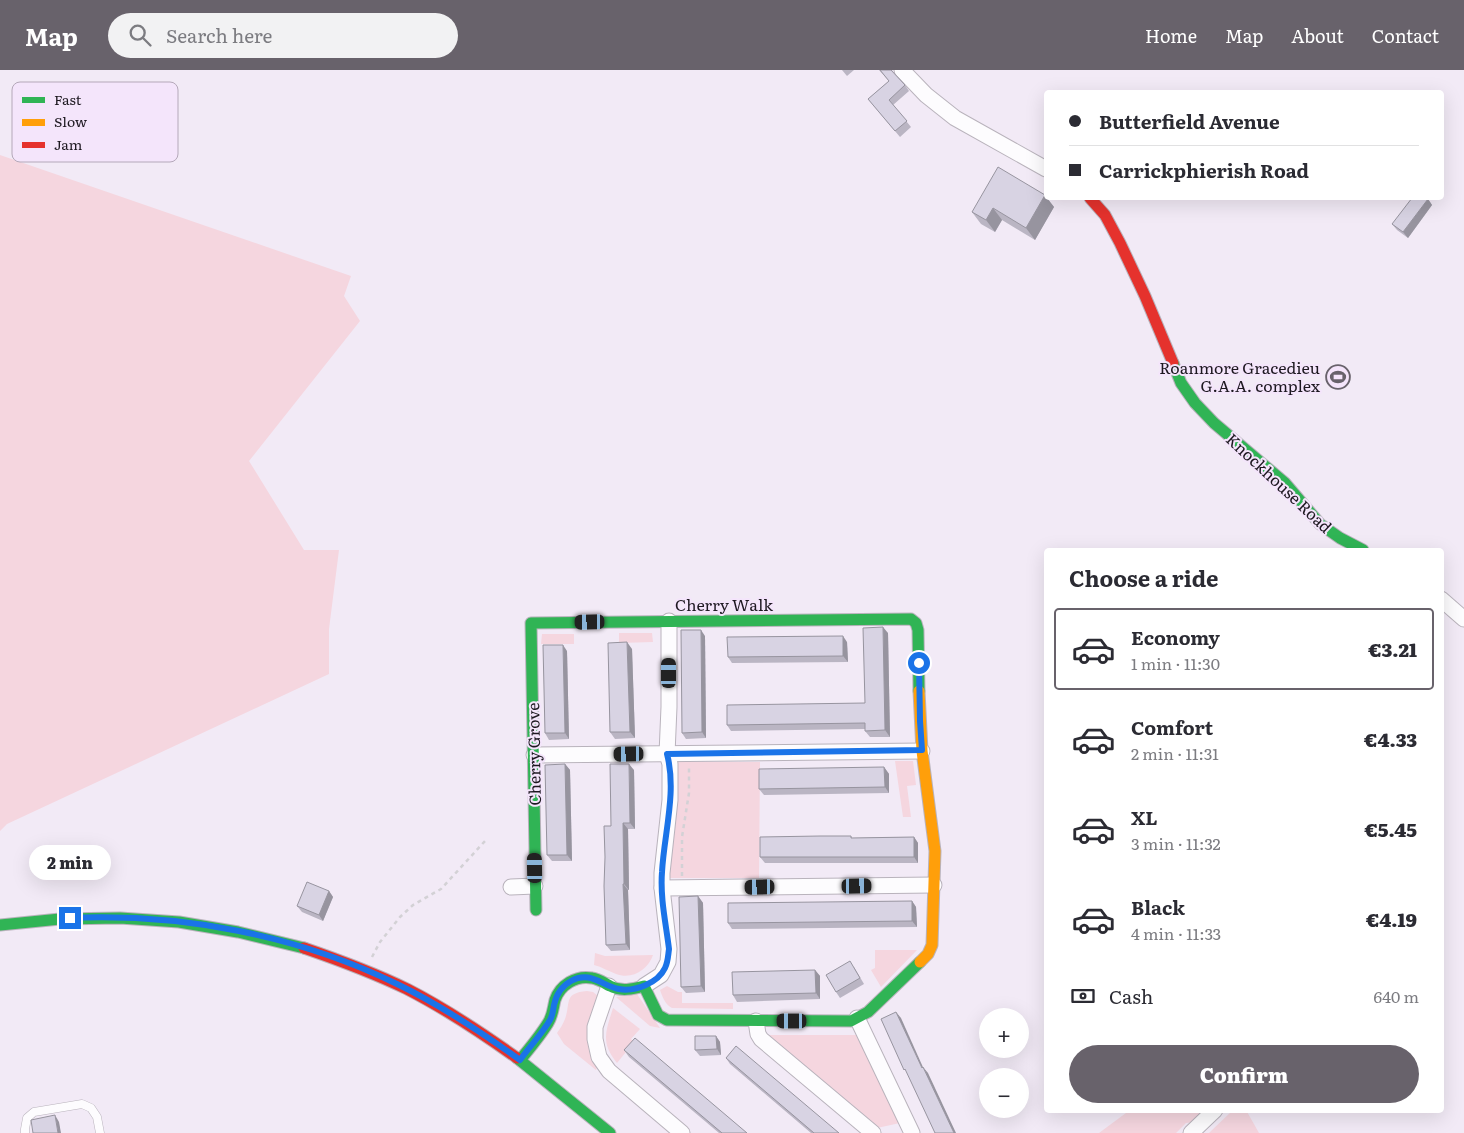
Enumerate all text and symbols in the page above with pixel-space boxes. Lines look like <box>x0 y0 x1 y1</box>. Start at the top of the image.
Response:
search box <box>108 13 458 58</box>
text: Map <box>25 18 78 53</box>
icon: search <box>126 21 154 49</box>
text: Search here <box>166 21 272 49</box>
text: Home <box>1145 22 1197 49</box>
text: Map <box>1225 22 1263 49</box>
text: About <box>1291 22 1344 49</box>
text: Contact <box>1372 22 1439 49</box>
legend <box>12 82 178 162</box>
text: Fast <box>54 89 82 109</box>
text: Butterfield Avenue <box>1099 107 1280 135</box>
text: Slow <box>54 111 87 131</box>
text: Jam <box>54 134 83 154</box>
text: Carrickphierish Road <box>1099 156 1309 184</box>
place label: Roanmore Gracedieu G.A.A. complex <box>1159 355 1321 397</box>
sports icon: Roanmore Gracedieu G.A.A. complex <box>1325 364 1351 390</box>
street label: Knockhouse Road <box>1221 427 1338 538</box>
text: Choose a ride <box>1069 561 1218 594</box>
street label: Cherry Walk <box>675 592 773 616</box>
car <box>574 614 605 630</box>
text: Economy <box>1131 623 1220 651</box>
icon: car <box>1071 627 1116 672</box>
text: €3.21 <box>1368 635 1417 663</box>
text: 1 min · 11:30 <box>1131 651 1220 675</box>
route start <box>908 652 930 674</box>
car <box>661 658 676 688</box>
street label: Cherry Grove <box>520 702 546 806</box>
text: Comfort <box>1131 713 1213 741</box>
icon: car <box>1071 717 1116 762</box>
text: €4.33 <box>1364 725 1417 753</box>
text: 2 min · 11:31 <box>1131 741 1219 765</box>
car <box>613 746 644 762</box>
text: XL <box>1131 803 1158 831</box>
icon: car <box>1071 807 1116 852</box>
text: €5.45 <box>1364 815 1417 843</box>
text: 3 min · 11:32 <box>1131 831 1221 855</box>
callout: 2 min <box>29 846 111 880</box>
text: 2 min <box>47 850 93 874</box>
car <box>527 853 542 883</box>
car <box>841 878 872 894</box>
car <box>744 879 775 895</box>
text: Black <box>1131 893 1185 921</box>
icon: car <box>1071 897 1116 942</box>
text: €4.19 <box>1366 905 1417 933</box>
route end <box>59 907 81 929</box>
text: 4 min · 11:33 <box>1131 921 1221 945</box>
icon: cash <box>1069 982 1097 1010</box>
text: Cash <box>1109 982 1153 1010</box>
text: 640 m <box>1374 984 1419 1008</box>
map controls <box>979 1008 1029 1118</box>
button: + <box>979 1008 1029 1058</box>
car <box>777 1014 807 1029</box>
button: Confirm <box>1069 1045 1419 1103</box>
button: − <box>979 1068 1029 1118</box>

